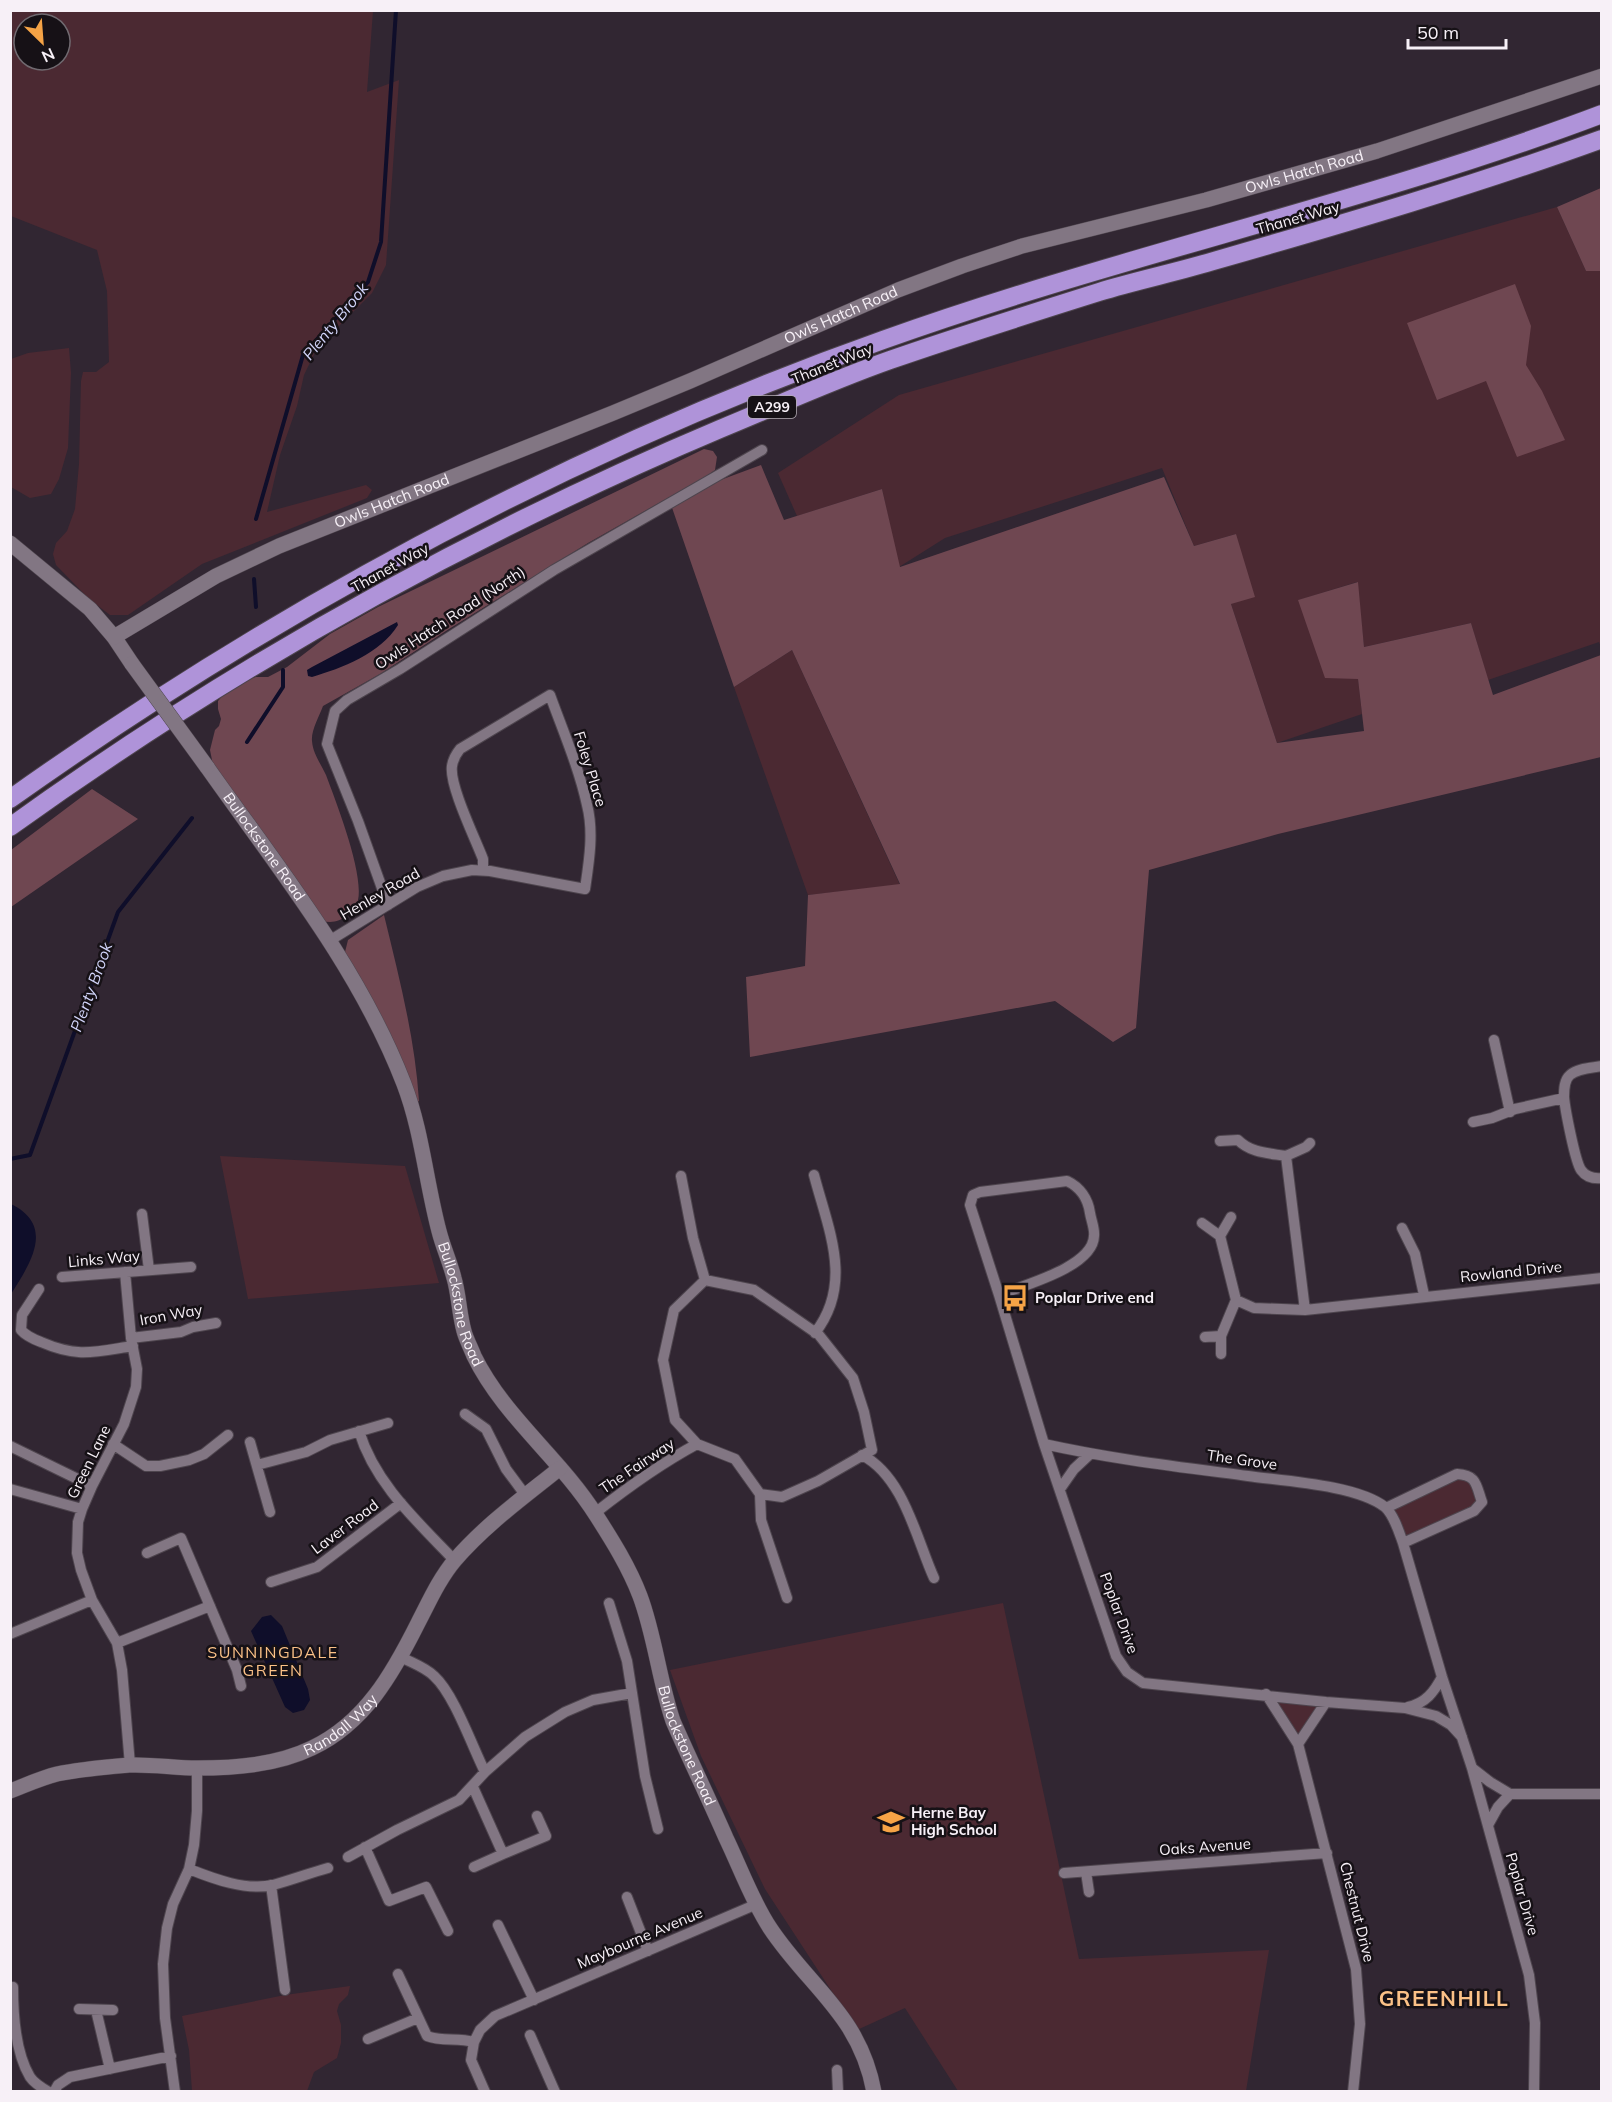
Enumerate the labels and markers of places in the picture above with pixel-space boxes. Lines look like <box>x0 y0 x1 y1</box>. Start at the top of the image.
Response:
bus stop icon: Poplar Drive end <box>1000 1283 1030 1313</box>
place label: Poplar Drive end <box>1035 1288 1154 1307</box>
place label: Herne Bay High School <box>911 1803 997 1839</box>
school or university icon: Herne Bay High School <box>876 1807 906 1837</box>

